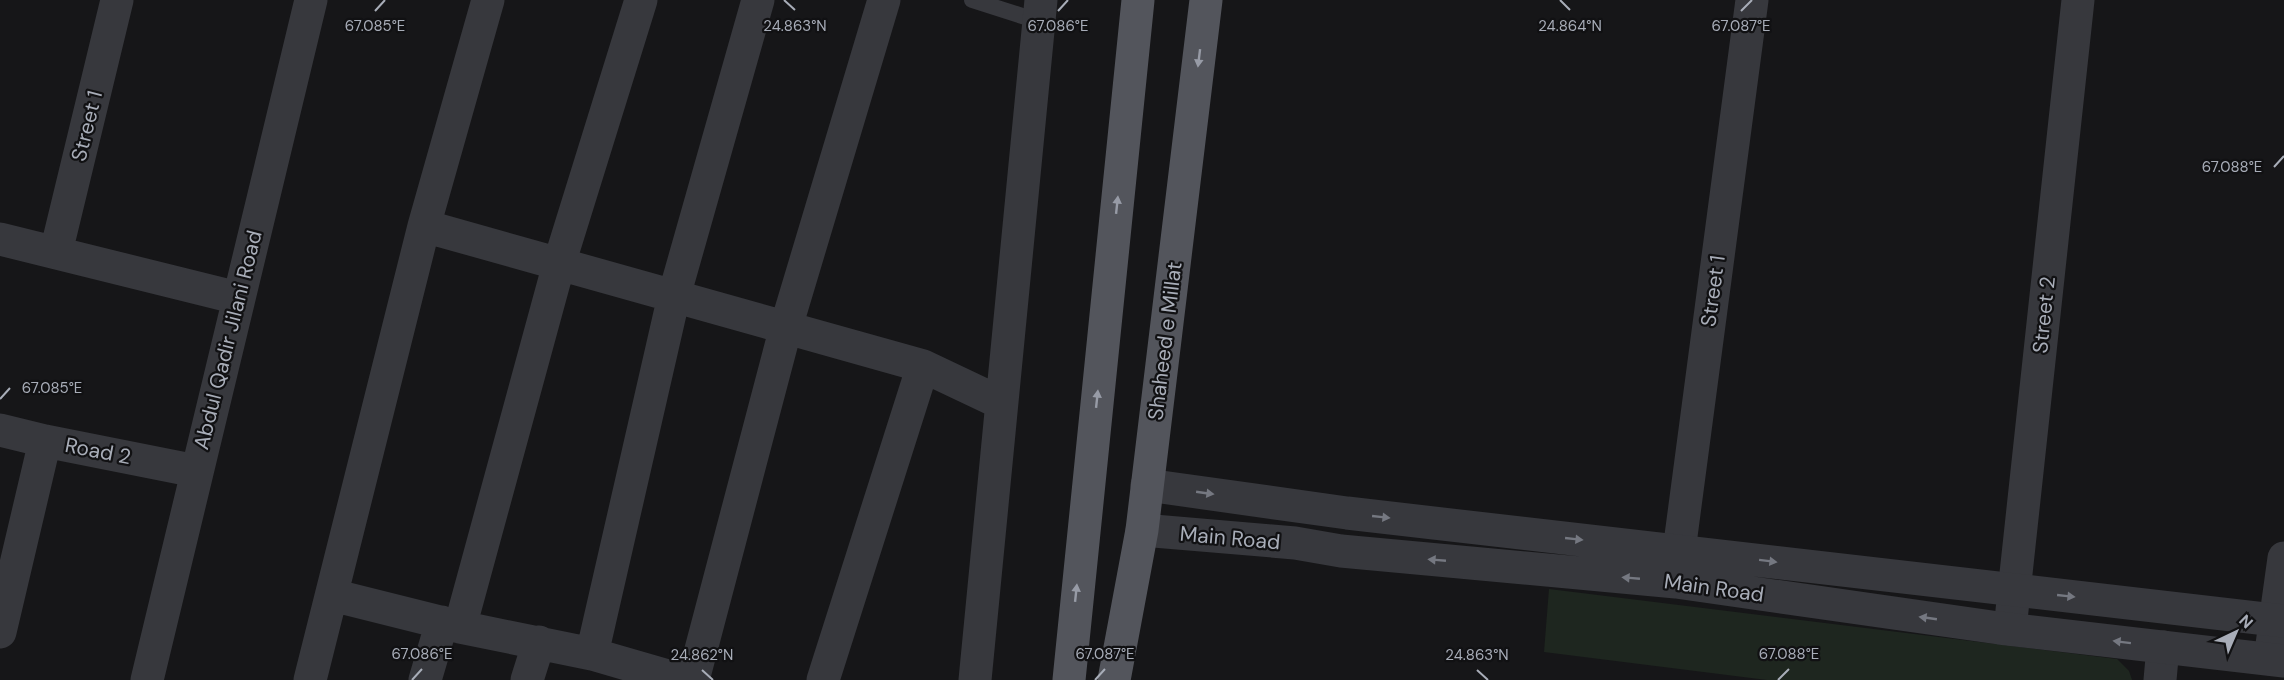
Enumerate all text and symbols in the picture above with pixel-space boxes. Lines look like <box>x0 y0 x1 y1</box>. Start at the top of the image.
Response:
text: 67.085°E <box>345 16 405 36</box>
text: 24.863°N <box>763 16 827 36</box>
text: 67.086°E <box>1028 16 1088 36</box>
text: 24.864°N <box>1538 16 1602 36</box>
text: 67.087°E <box>1711 16 1771 36</box>
one-way arrow <box>1195 49 1204 68</box>
street label: Street 1 <box>65 88 109 164</box>
text: 67.088°E <box>2202 157 2262 177</box>
one-way arrow <box>1112 195 1122 214</box>
street label: Abdul Qadir Jilani Road <box>187 227 269 453</box>
street label: Street 1 <box>1694 254 1732 328</box>
street label: Shaheed e Millat <box>1141 260 1189 422</box>
street label: Street 2 <box>2026 275 2062 355</box>
text: 67.085°E <box>22 378 82 398</box>
one-way arrow <box>1092 389 1102 408</box>
street label: Road 2 <box>63 431 133 471</box>
one-way arrow <box>1196 488 1215 497</box>
one-way arrow <box>1371 512 1390 522</box>
street label: Main Road <box>1179 520 1281 556</box>
one-way arrow <box>1565 534 1584 544</box>
one-way arrow <box>1427 555 1446 565</box>
one-way arrow <box>1759 557 1778 566</box>
street label: Main Road <box>1662 567 1766 609</box>
one-way arrow <box>1621 573 1640 583</box>
one-way arrow <box>1072 583 1081 602</box>
one-way arrow <box>2057 591 2076 601</box>
north arrow <box>2206 602 2266 662</box>
text: N <box>2235 610 2258 633</box>
one-way arrow <box>1918 614 1937 623</box>
one-way arrow <box>2112 637 2131 647</box>
text: 67.086°E <box>392 644 452 664</box>
text: 67.087°E <box>1075 644 1135 664</box>
text: 67.088°E <box>1759 644 1819 664</box>
text: 24.862°N <box>671 645 733 665</box>
text: 24.863°N <box>1445 645 1509 665</box>

